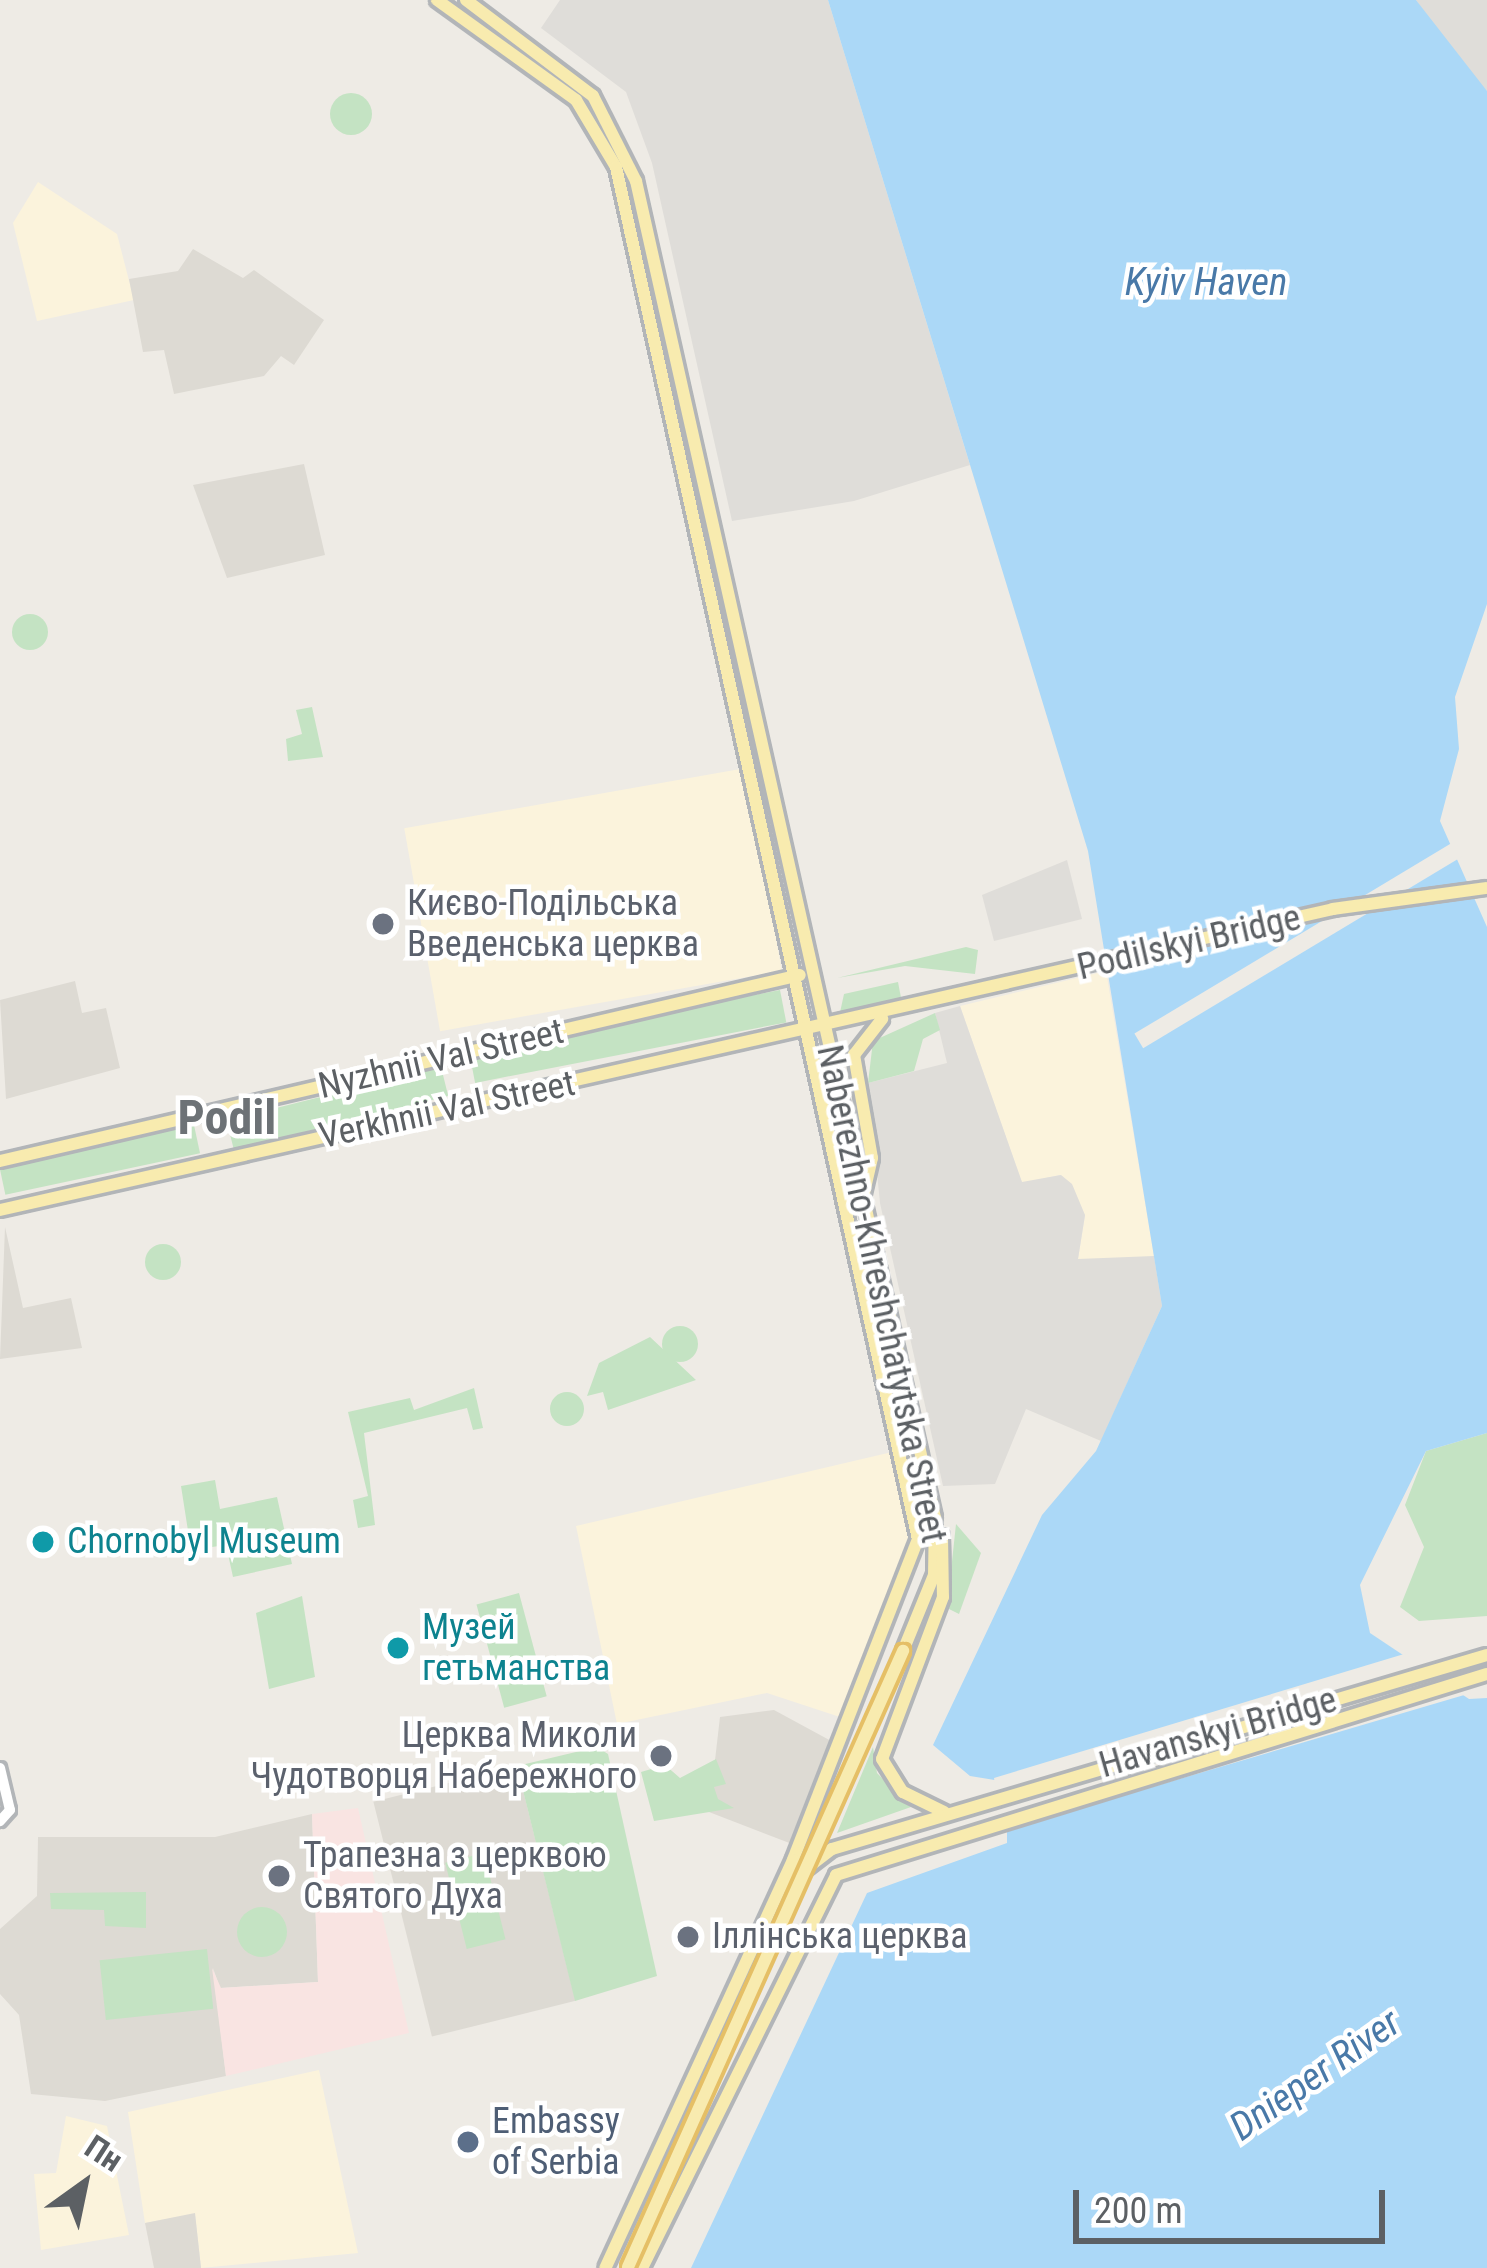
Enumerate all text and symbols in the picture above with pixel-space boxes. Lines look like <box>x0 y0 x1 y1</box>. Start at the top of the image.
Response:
water label: Kyiv Haven <box>1125 259 1287 305</box>
place label: Києво-Подільська Введенська церква <box>407 881 699 966</box>
street label: Podilskyi Bridge <box>1073 896 1305 990</box>
marker: Києво-Подільська Введенська церква <box>370 911 396 937</box>
street label: Nyzhnii Val Street <box>314 1010 568 1108</box>
street label: Naberezhno-Khreshchatytska Street <box>807 1041 955 1547</box>
street label: Verkhnii Val Street <box>315 1062 579 1158</box>
district label: Podil <box>178 1089 276 1147</box>
place label: Chornobyl Museum <box>67 1520 341 1564</box>
marker: Chornobyl Museum <box>30 1529 56 1555</box>
place label: Музей гетьманства <box>422 1605 610 1690</box>
marker: Музей гетьманства <box>385 1635 411 1661</box>
street label: Havanskyi Bridge <box>1094 1679 1342 1787</box>
place label: Церква Миколи Чудотворця Набережного <box>251 1713 637 1798</box>
marker: Церква Миколи Чудотворця Набережного <box>648 1743 674 1769</box>
place label: Трапезна з церквою Святого Духа <box>303 1833 607 1918</box>
marker: Трапезна з церквою Святого Духа <box>266 1863 292 1889</box>
place label: Іллінська церква <box>712 1915 967 1959</box>
marker: Іллінська церква <box>675 1924 701 1950</box>
water label: Dnieper River <box>1221 1999 1409 2151</box>
place label: Embassy of Serbia <box>492 2099 620 2184</box>
north arrow <box>24 2124 144 2244</box>
text: Пн <box>78 2127 130 2180</box>
marker: Embassy of Serbia <box>455 2129 481 2155</box>
scale bar <box>1079 2166 1391 2240</box>
text: 200 m <box>1094 2190 1183 2232</box>

